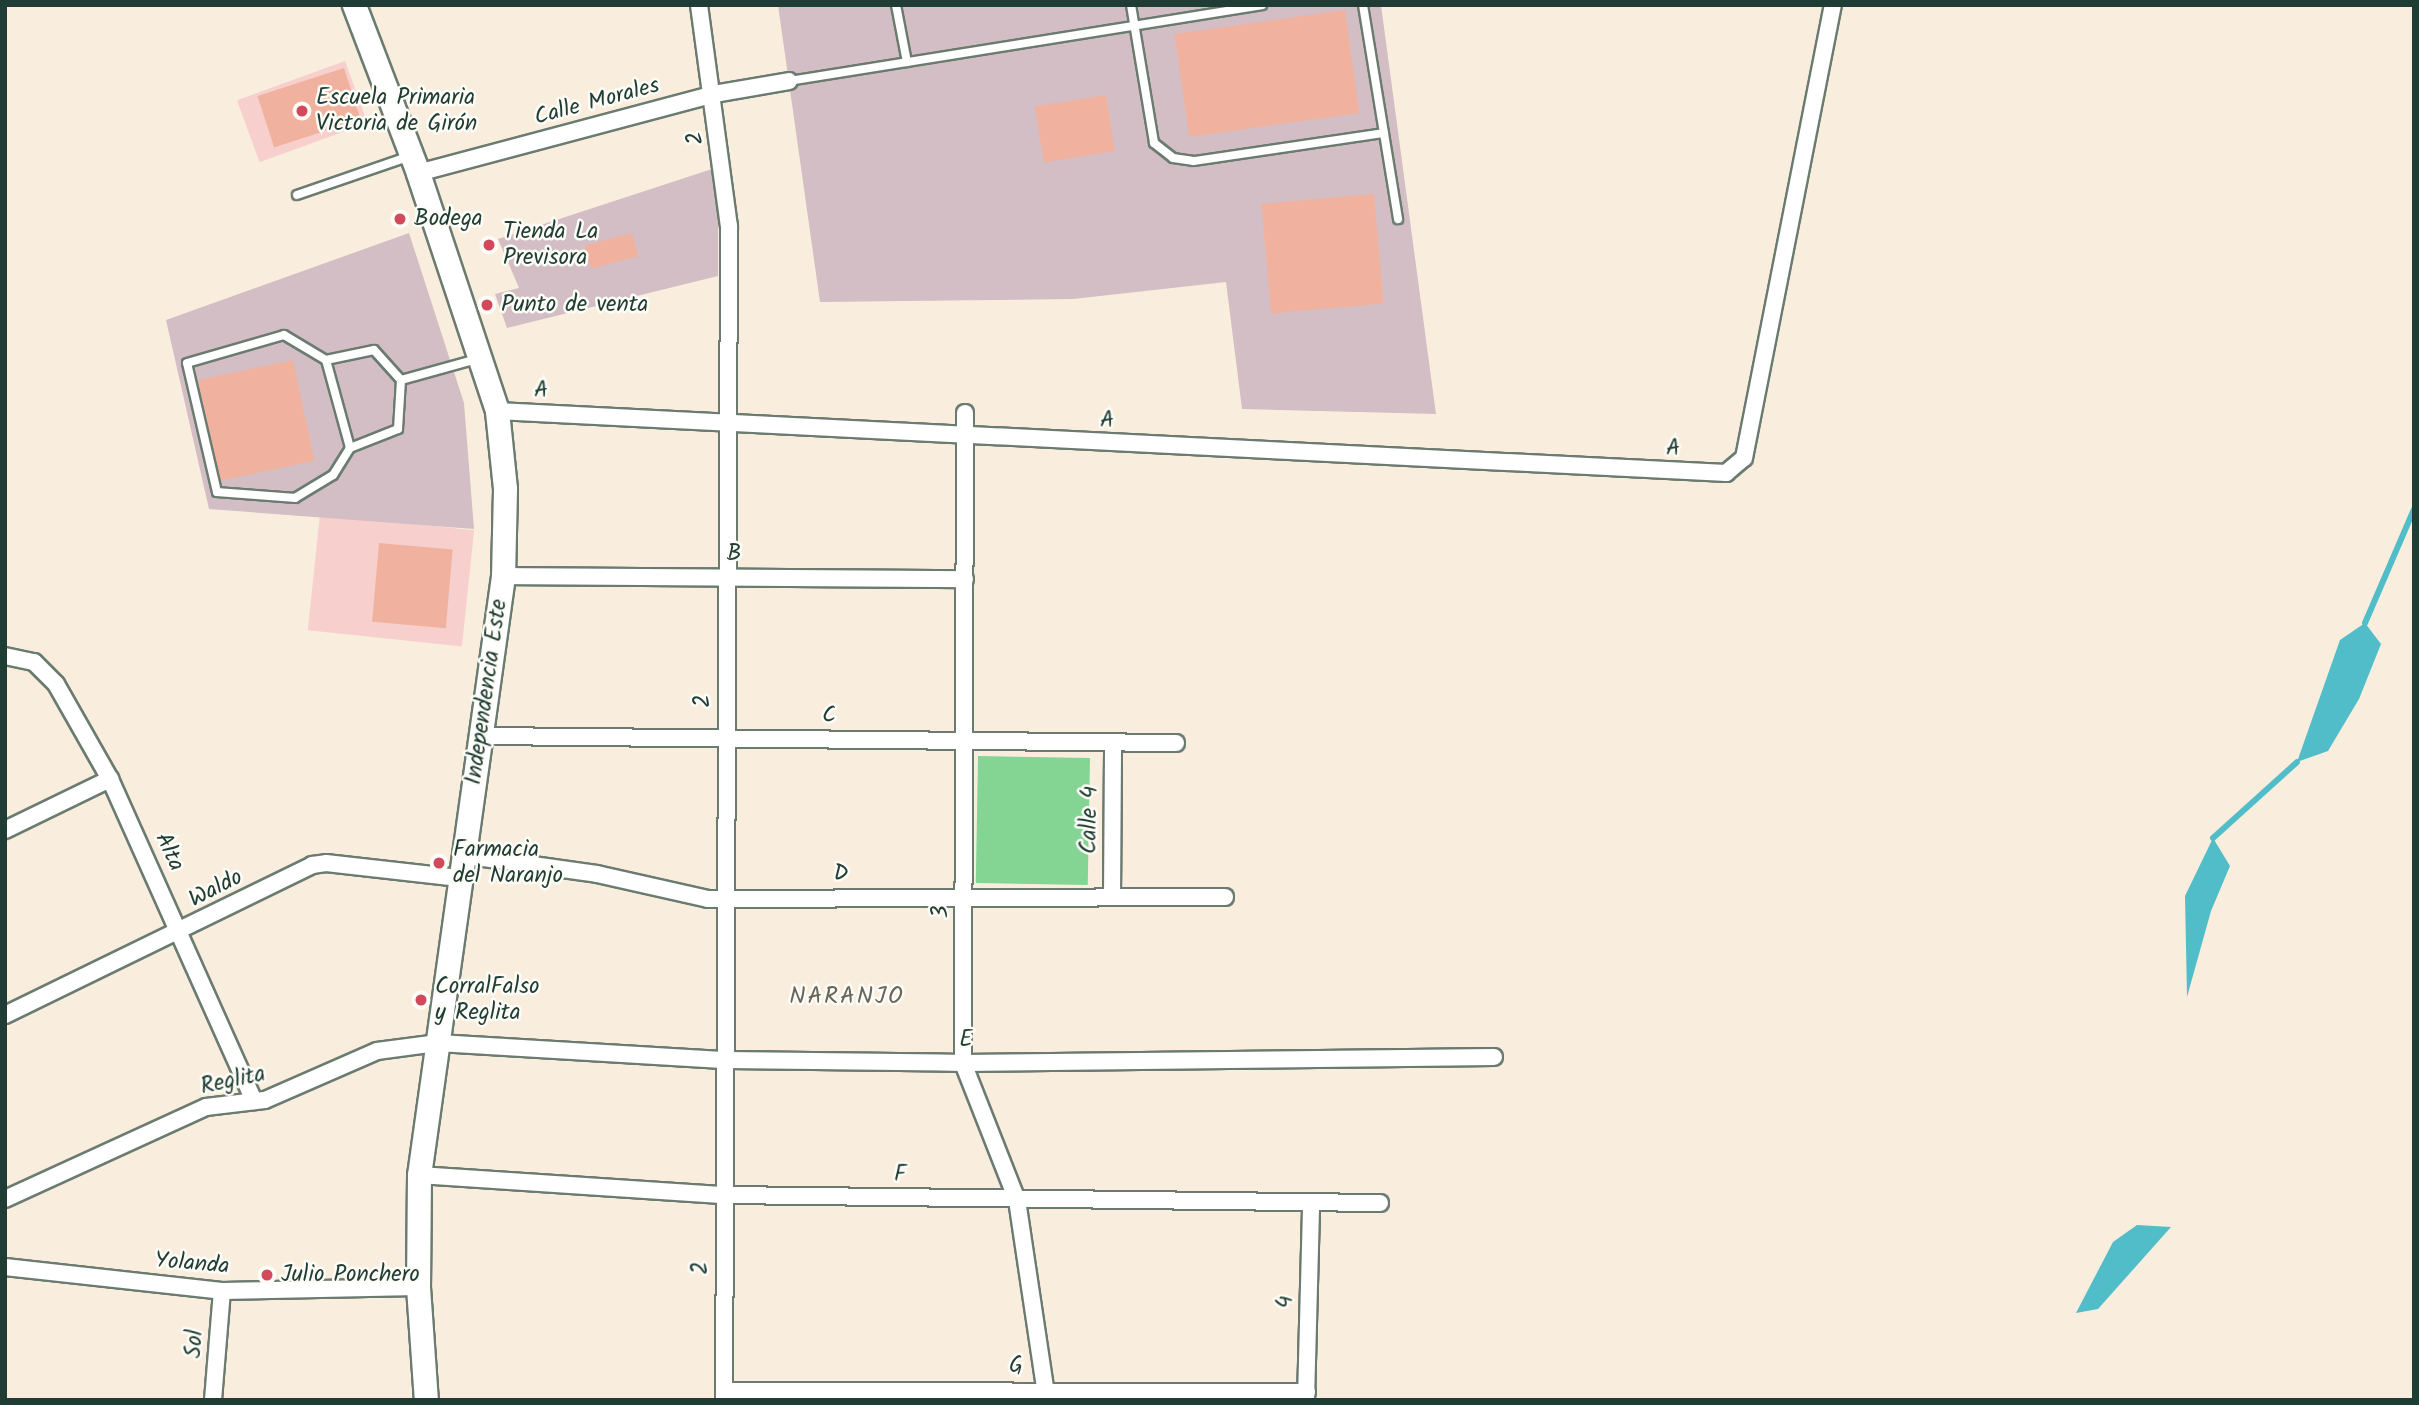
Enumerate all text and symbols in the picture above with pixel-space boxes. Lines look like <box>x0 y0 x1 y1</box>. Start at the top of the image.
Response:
street label: Calle Morales <box>532 72 662 132</box>
place label: Escuela Primaria Victoria de Girón <box>316 84 477 138</box>
marker: Escuela Primaria Victoria de Girón <box>294 103 310 119</box>
street label: 2 <box>681 130 711 146</box>
place label: Bodega <box>414 205 483 233</box>
marker: Bodega <box>392 211 408 227</box>
place label: Tienda La Previsora <box>503 218 598 272</box>
marker: Tienda La Previsora <box>481 237 497 253</box>
place label: Punto de venta <box>501 291 648 319</box>
marker: Punto de venta <box>479 297 495 313</box>
street label: A <box>533 377 549 405</box>
street label: A <box>1099 407 1115 435</box>
street label: A <box>1665 435 1681 463</box>
street label: B <box>727 540 741 568</box>
street label: Independencia Este <box>460 597 514 787</box>
street label: 2 <box>689 694 717 708</box>
street label: C <box>822 702 836 730</box>
street label: Calle 4 <box>1076 786 1104 854</box>
street label: Alta <box>148 828 190 876</box>
place label: Farmacia del Naranjo <box>453 836 563 890</box>
marker: Farmacia del Naranjo <box>431 855 447 871</box>
street label: D <box>833 860 849 888</box>
street label: Waldo <box>185 864 247 914</box>
street label: 3 <box>927 905 955 919</box>
place label: CorralFalso y Reglita <box>435 973 540 1027</box>
district label: NARANJO <box>790 983 904 1011</box>
marker: CorralFalso y Reglita <box>413 992 429 1008</box>
street label: E <box>959 1026 973 1054</box>
street label: Reglita <box>198 1061 268 1101</box>
street label: F <box>894 1161 906 1189</box>
street label: Yolanda <box>154 1247 230 1281</box>
place label: Julio Ponchero <box>281 1261 420 1289</box>
street label: 2 <box>687 1261 715 1275</box>
marker: Julio Ponchero <box>259 1267 275 1283</box>
street label: 4 <box>1272 1295 1300 1309</box>
street label: Sol <box>180 1329 210 1359</box>
street label: G <box>1009 1352 1023 1380</box>

